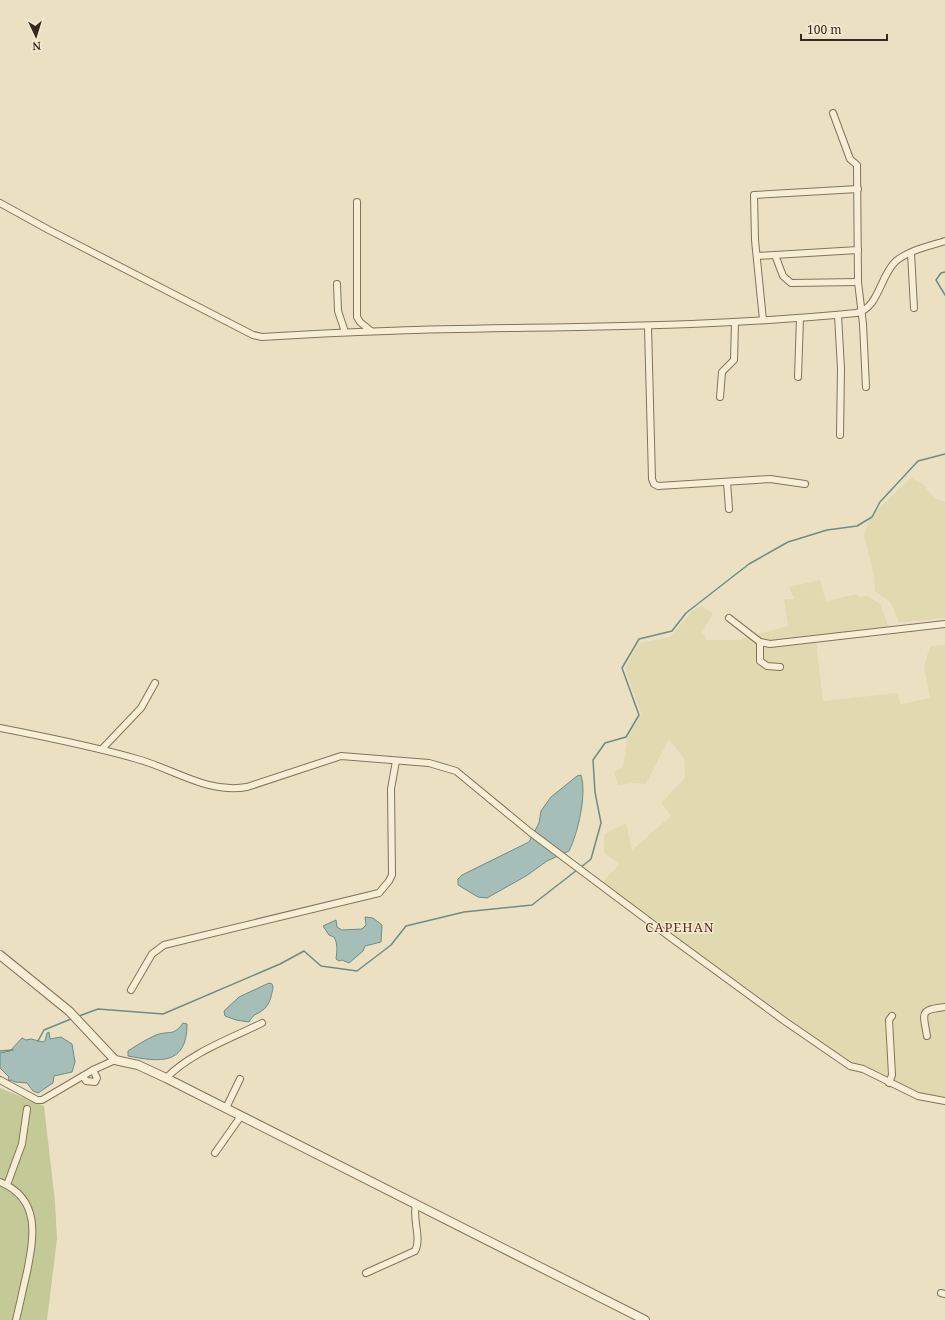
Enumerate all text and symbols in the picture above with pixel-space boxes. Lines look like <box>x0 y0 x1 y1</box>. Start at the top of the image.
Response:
north arrow <box>16 16 56 56</box>
scale bar <box>801 16 887 42</box>
text: 100 m <box>807 21 842 38</box>
text: N <box>32 39 42 54</box>
district label: CAPEHAN <box>645 918 715 936</box>

